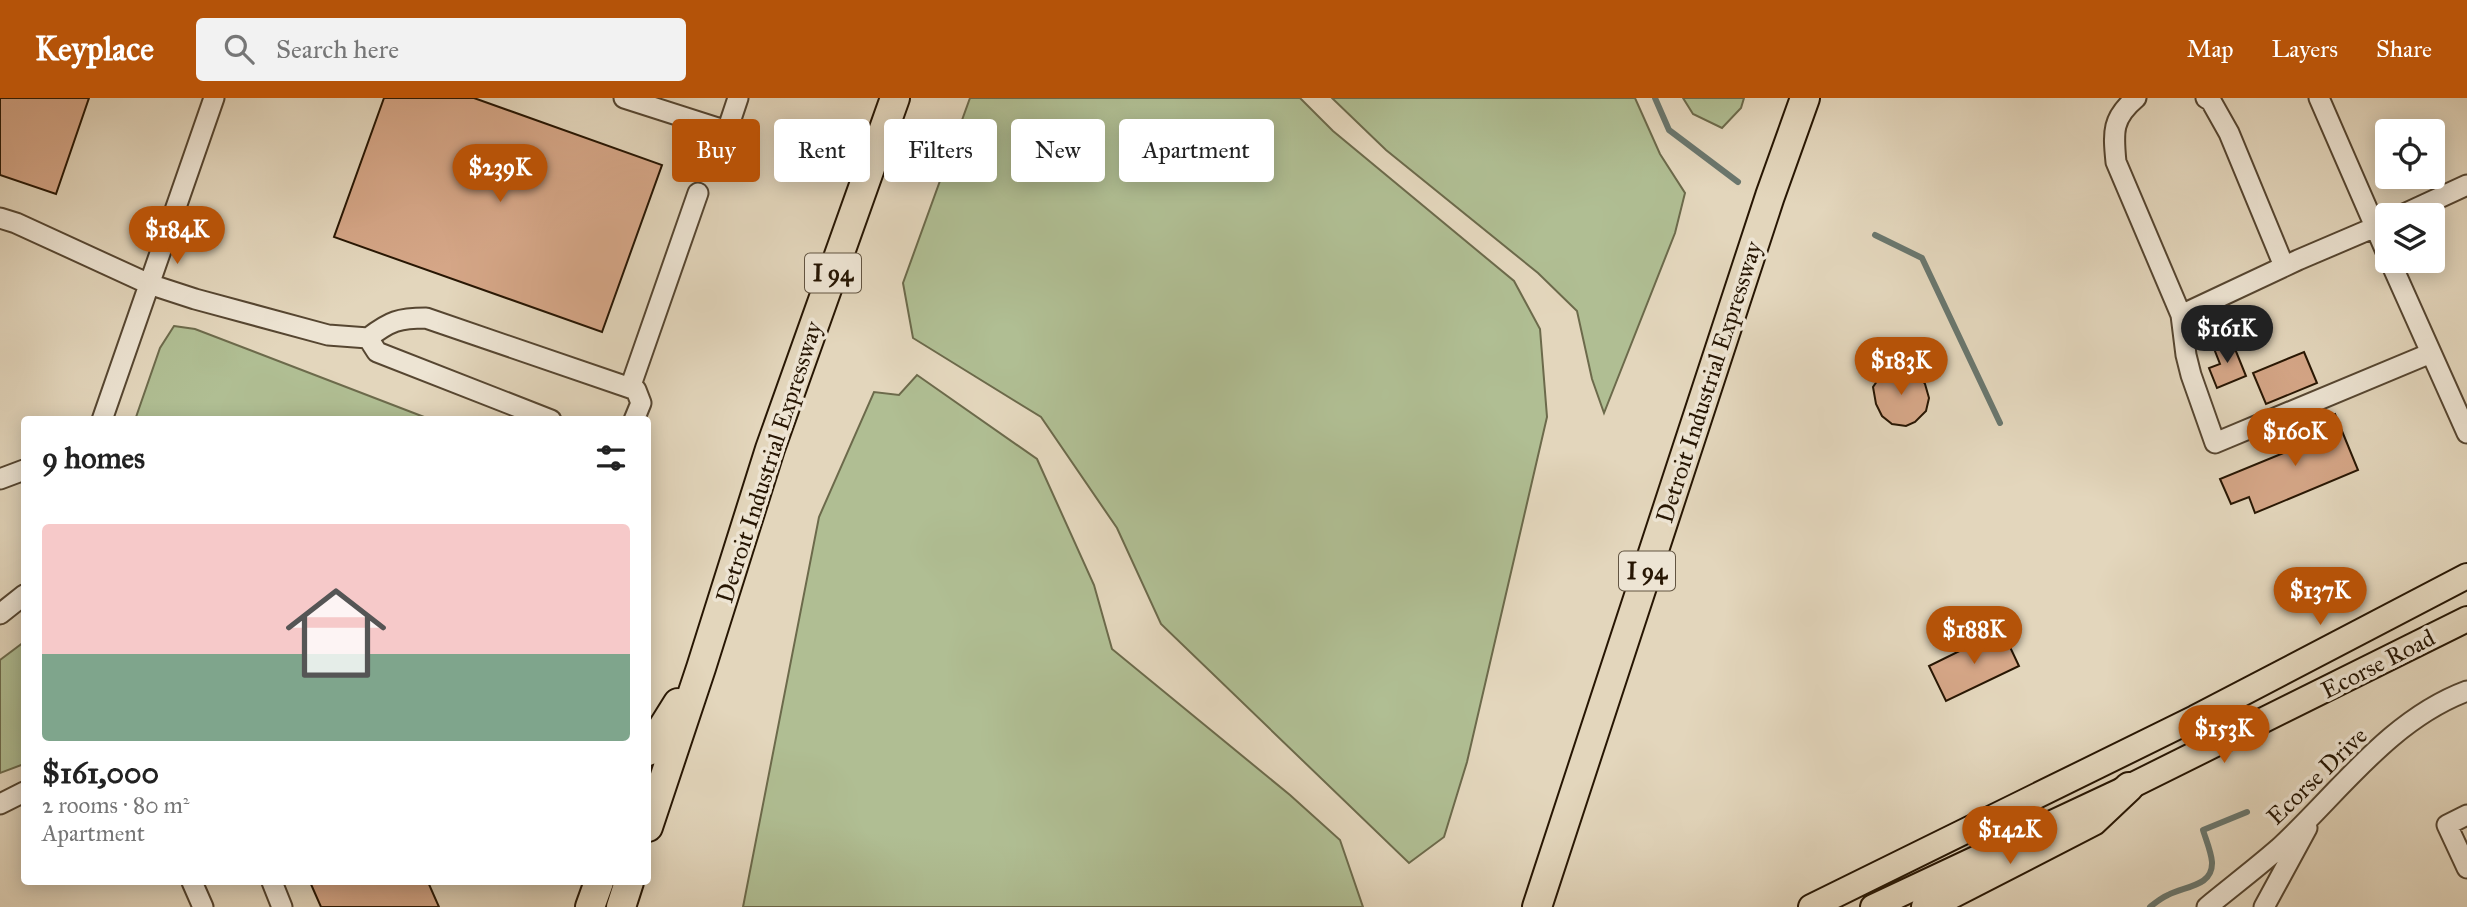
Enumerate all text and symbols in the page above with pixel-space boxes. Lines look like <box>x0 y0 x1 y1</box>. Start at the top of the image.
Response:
search box <box>196 18 686 81</box>
text: Keyplace <box>35 29 154 69</box>
icon: search <box>220 30 258 68</box>
text: Search here <box>276 33 399 65</box>
text: Map <box>2187 34 2234 64</box>
text: Layers <box>2272 34 2338 64</box>
text: Share <box>2376 34 2432 64</box>
chip: Buy <box>672 119 760 182</box>
chip: Rent <box>774 119 870 182</box>
chip: Filters <box>884 119 997 182</box>
chip: New <box>1011 119 1105 182</box>
chip: Apartment <box>1119 119 1274 182</box>
map controls <box>2375 119 2445 273</box>
button: locate <box>2375 119 2445 189</box>
pin: $239K <box>451 144 549 204</box>
text: $239K <box>468 153 532 181</box>
button: layers <box>2375 203 2445 273</box>
pin: $184K <box>128 206 226 266</box>
text: $184K <box>145 215 209 243</box>
street label: Detroit Industrial Expressway <box>1649 237 1769 527</box>
road number: I 94 <box>805 254 861 292</box>
pin: $161K <box>2178 306 2276 365</box>
text: $161K <box>2197 314 2257 342</box>
street label: Detroit Industrial Expressway <box>709 317 829 607</box>
pin: $183K <box>1852 338 1950 397</box>
text: $183K <box>1871 346 1931 374</box>
pin: $160K <box>2246 408 2344 468</box>
text: $160K <box>2263 417 2327 445</box>
icon: filters <box>592 439 630 477</box>
text: 9 homes <box>42 440 145 476</box>
road number: I 94 <box>1619 551 1675 590</box>
pin: $137K <box>2271 568 2369 627</box>
icon: home <box>273 570 399 696</box>
text: $137K <box>2290 576 2350 604</box>
pin: $188K <box>1925 606 2023 666</box>
text: $188K <box>1942 615 2006 643</box>
street label: Ecorse Road <box>2316 623 2440 705</box>
pin: $153K <box>2175 706 2273 765</box>
text: $153K <box>2195 714 2253 742</box>
street label: Ecorse Drive <box>2261 721 2373 831</box>
text: $161,000 <box>42 755 159 791</box>
text: 2 rooms · 80 m² <box>42 791 189 819</box>
pin: $142K <box>1961 806 2059 866</box>
text: $142K <box>1978 815 2042 843</box>
text: Apartment <box>42 819 145 847</box>

